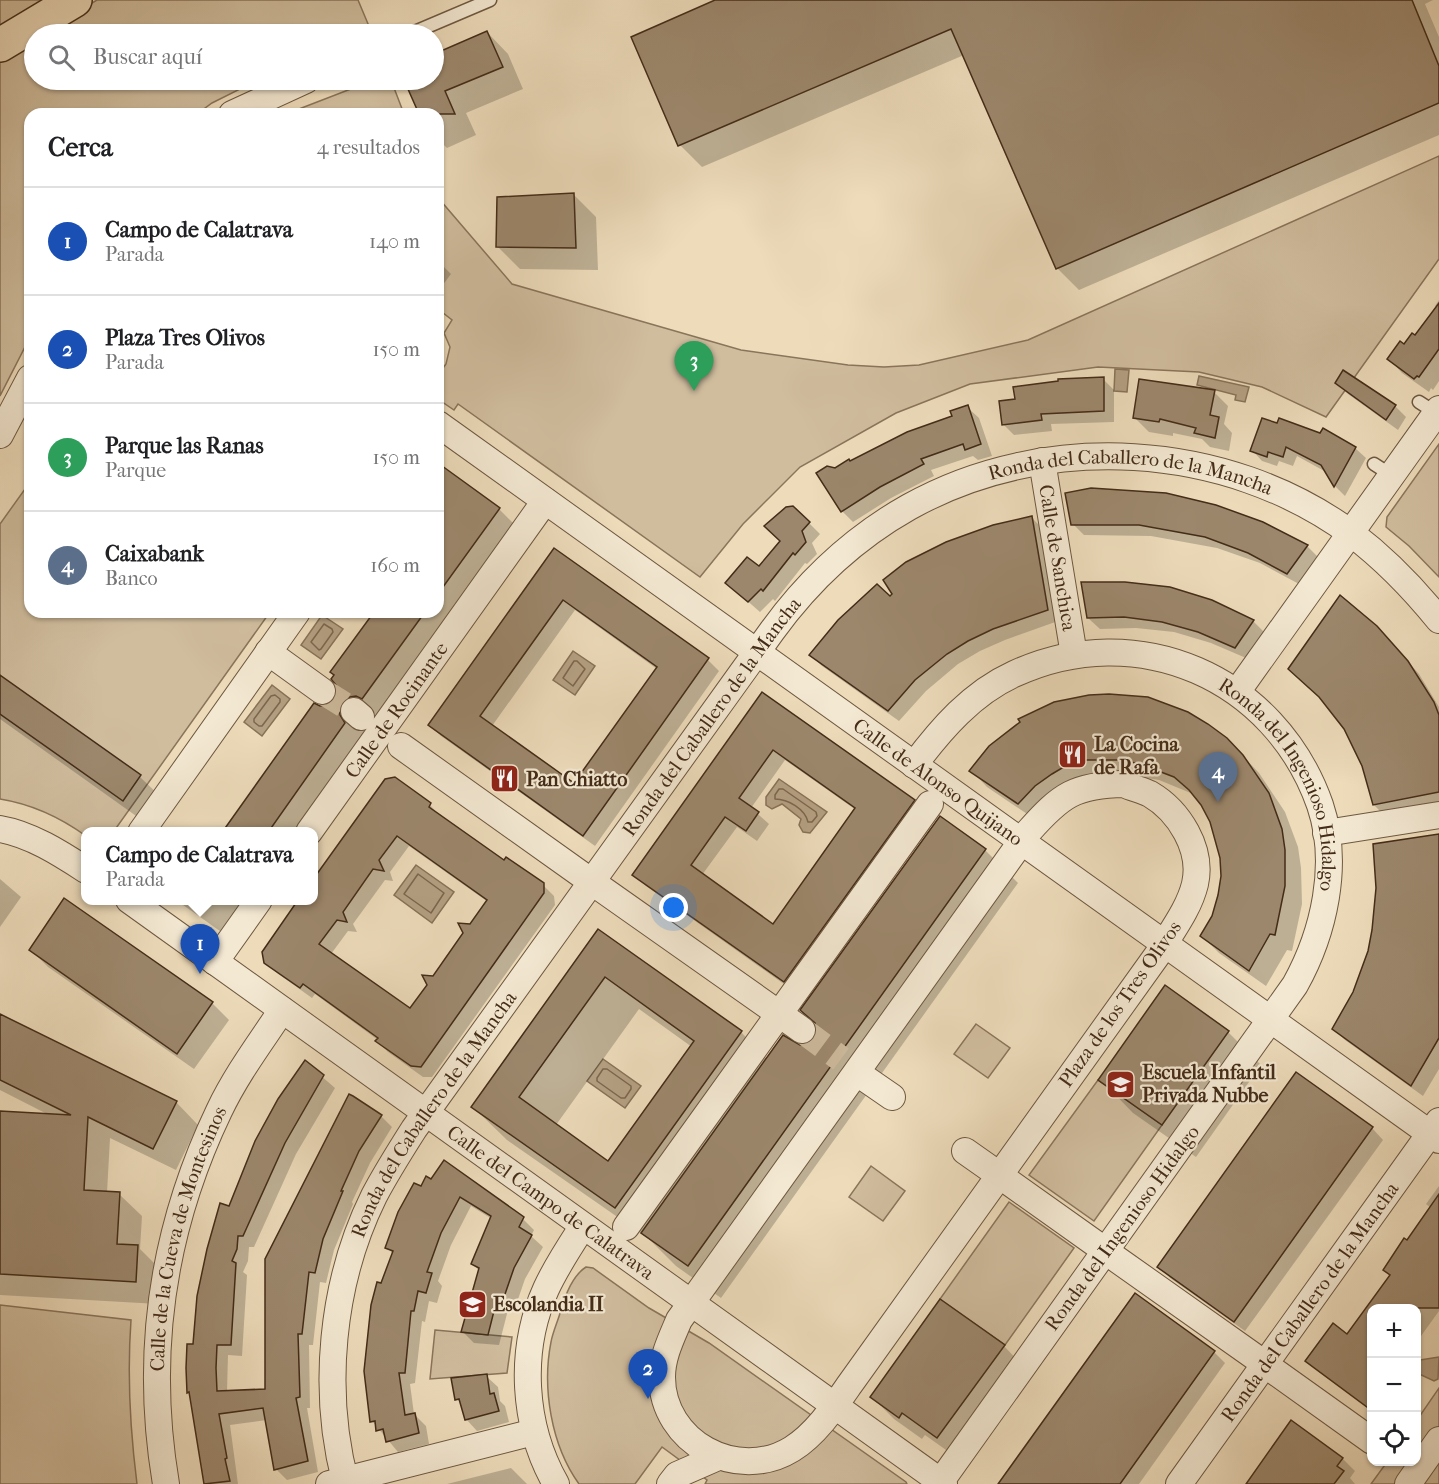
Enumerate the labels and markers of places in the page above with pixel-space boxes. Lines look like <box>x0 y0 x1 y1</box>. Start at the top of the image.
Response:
pin: 3 <box>674 342 714 391</box>
place label: La Cocina de Rafa <box>1094 733 1180 779</box>
restaurant icon: La Cocina de Rafa <box>1057 739 1089 771</box>
pin: 4 <box>1198 752 1238 802</box>
restaurant icon: Pan Chiatto <box>489 763 521 795</box>
place label: Pan Chiatto <box>526 768 627 791</box>
pin: 1 <box>180 924 220 974</box>
place label: Escuela Infantil Privada Nubbe <box>1142 1061 1276 1107</box>
school or university icon: Escuela Infantil Privada Nubbe <box>1105 1068 1137 1100</box>
school or university icon: Escolandia II <box>456 1288 488 1320</box>
place label: Escolandia II <box>493 1293 604 1316</box>
pin: 2 <box>628 1350 668 1399</box>

